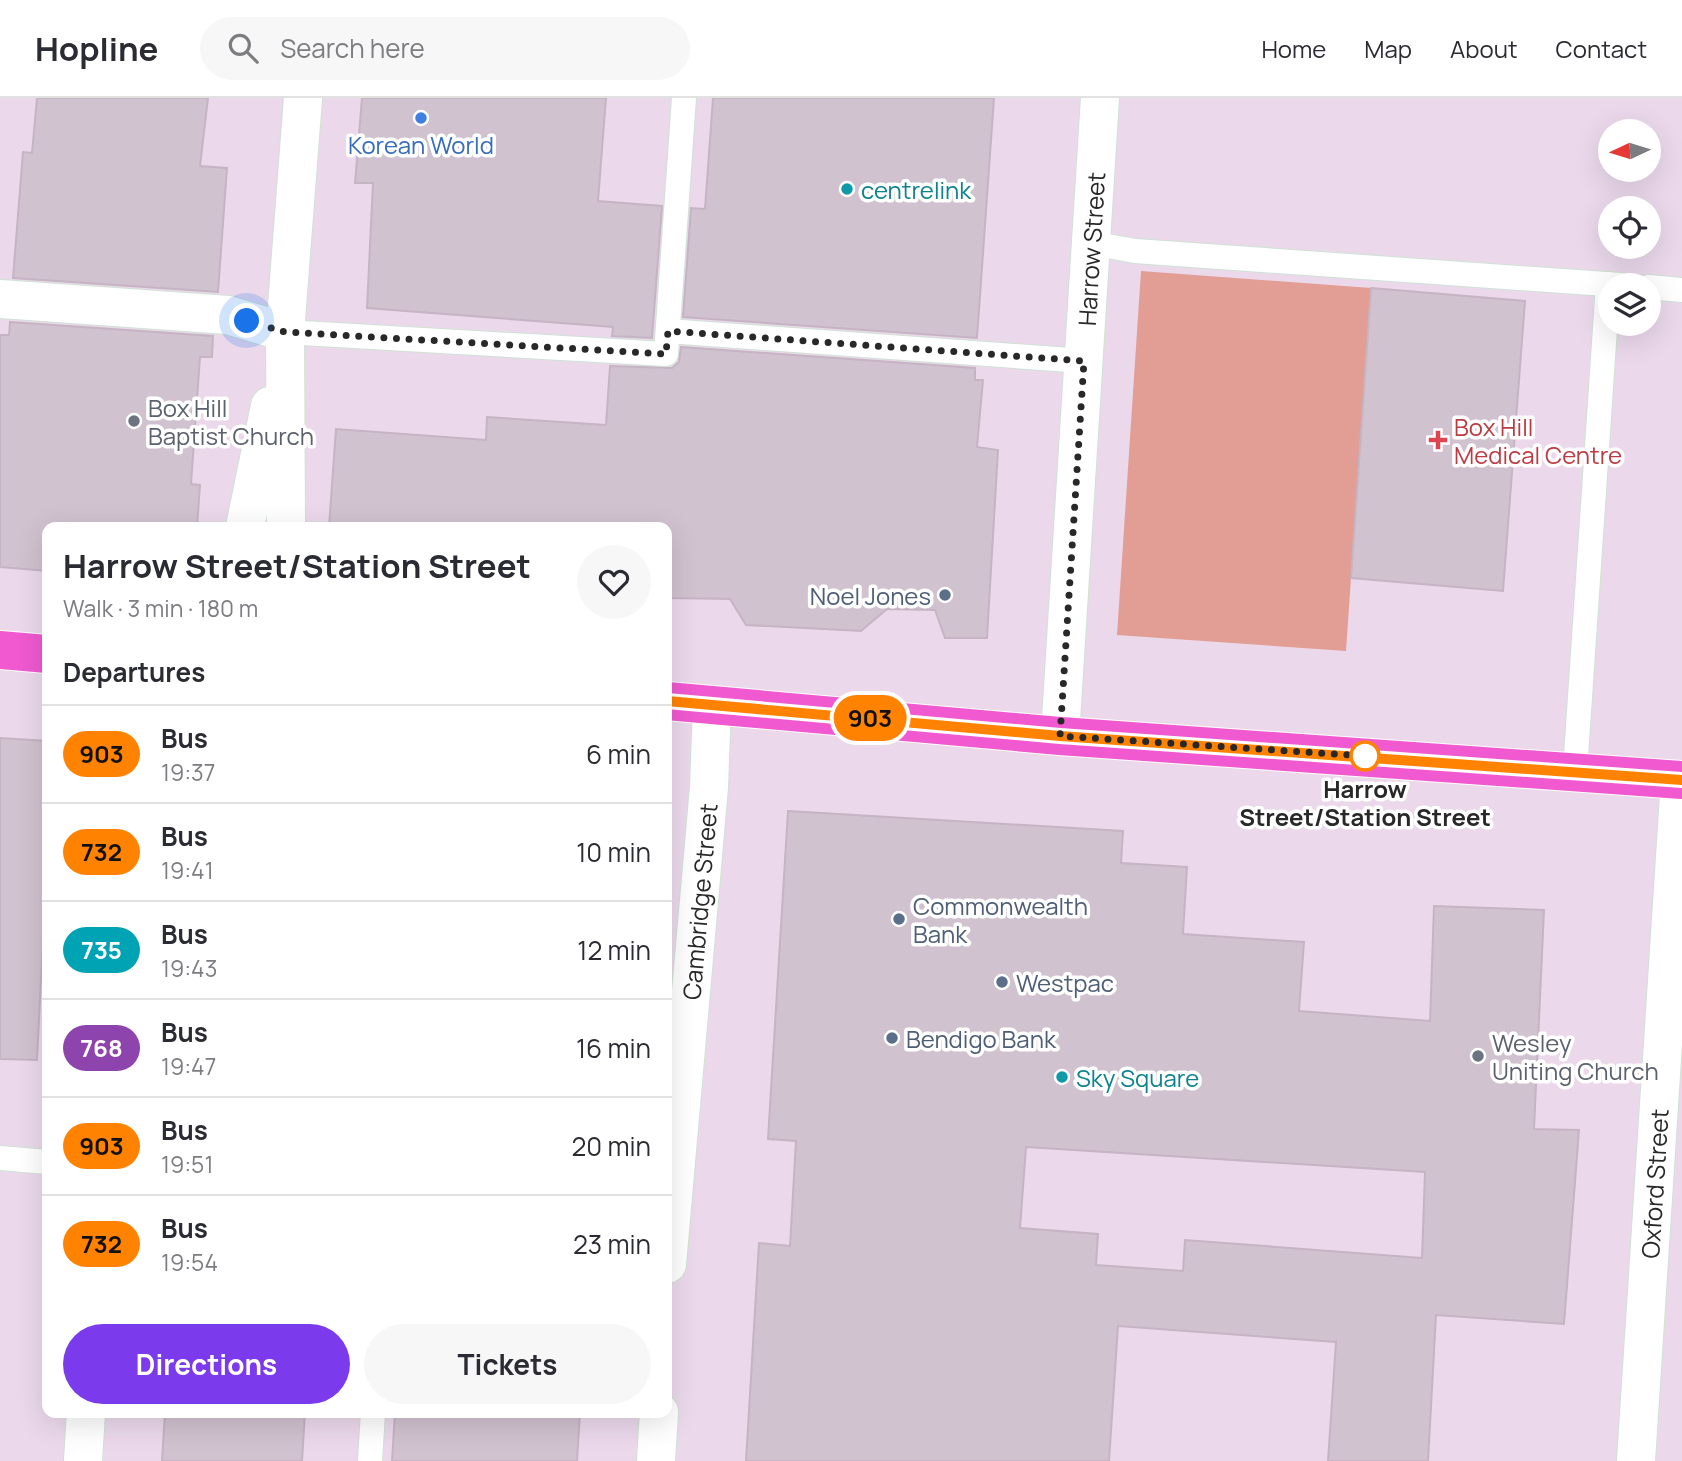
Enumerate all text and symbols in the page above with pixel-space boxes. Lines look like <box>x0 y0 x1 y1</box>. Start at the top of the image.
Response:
search box <box>200 17 690 80</box>
text: Hopline <box>35 26 158 71</box>
icon: search <box>224 29 262 67</box>
text: Search here <box>280 30 425 66</box>
text: Home <box>1261 32 1326 65</box>
text: Map <box>1364 32 1412 65</box>
text: About <box>1450 32 1518 65</box>
text: Contact <box>1556 32 1647 65</box>
marker: Korean World <box>413 110 429 126</box>
north arrow <box>1598 119 1661 182</box>
map controls <box>1598 119 1661 336</box>
place label: Korean World <box>348 128 494 161</box>
street label: Harrow Street <box>1069 171 1112 327</box>
place label: centrelink <box>861 173 972 206</box>
marker: centrelink <box>839 181 855 197</box>
button: locate <box>1598 196 1661 259</box>
button: layers <box>1598 273 1661 336</box>
your location <box>229 303 264 338</box>
place label: Box Hill Baptist Church <box>148 391 314 452</box>
place label: Box Hill Medical Centre <box>1454 410 1622 471</box>
marker: Box Hill Baptist Church <box>126 413 142 429</box>
marker: Box Hill Medical Centre <box>1428 430 1448 450</box>
text: Harrow Street/Station Street <box>63 543 531 588</box>
button: heart <box>577 545 651 619</box>
place label: Noel Jones <box>810 579 931 612</box>
marker: Noel Jones <box>937 587 953 603</box>
text: Walk · 3 min · 180 m <box>63 592 258 624</box>
text: Departures <box>63 654 205 690</box>
line badge: 903 <box>830 695 910 741</box>
text: 903 <box>848 701 892 734</box>
text: Bus <box>161 720 208 756</box>
text: 6 min <box>586 736 651 772</box>
text: 903 <box>79 737 124 770</box>
marker: Harrow Street/Station Street <box>1350 741 1380 771</box>
text: 19:37 <box>161 756 215 788</box>
place label: Harrow Street/Station Street <box>1239 772 1491 833</box>
street label: Cambridge Street <box>674 802 724 1001</box>
text: Bus <box>161 818 208 854</box>
text: 10 min <box>576 834 651 870</box>
text: 732 <box>81 835 122 868</box>
text: 19:41 <box>161 854 214 886</box>
place label: Commonwealth Bank <box>913 889 1088 950</box>
marker: Commonwealth Bank <box>891 911 907 927</box>
text: Bus <box>161 916 208 952</box>
text: 12 min <box>577 932 651 968</box>
text: 735 <box>81 933 122 966</box>
text: 19:43 <box>161 952 217 984</box>
place label: Westpac <box>1016 966 1114 999</box>
marker: Westpac <box>994 974 1010 990</box>
text: Bus <box>161 1014 208 1050</box>
place label: Bendigo Bank <box>906 1022 1057 1055</box>
place label: Wesley Uniting Church <box>1492 1026 1659 1087</box>
text: 16 min <box>576 1030 651 1066</box>
marker: Bendigo Bank <box>884 1030 900 1046</box>
text: 768 <box>80 1031 123 1064</box>
marker: Wesley Uniting Church <box>1470 1048 1486 1064</box>
text: 19:47 <box>161 1050 216 1082</box>
place label: Sky Square <box>1076 1061 1199 1094</box>
marker: Sky Square <box>1054 1069 1070 1085</box>
street label: Oxford Street <box>1633 1108 1675 1259</box>
text: Bus <box>161 1112 208 1148</box>
text: 20 min <box>572 1128 651 1164</box>
text: 903 <box>79 1129 124 1162</box>
text: 19:51 <box>161 1148 213 1180</box>
text: Bus <box>161 1210 208 1246</box>
text: 23 min <box>573 1226 651 1262</box>
text: 732 <box>81 1227 122 1260</box>
text: 19:54 <box>161 1246 218 1278</box>
button: Directions <box>63 1324 350 1404</box>
button: Tickets <box>364 1324 651 1404</box>

